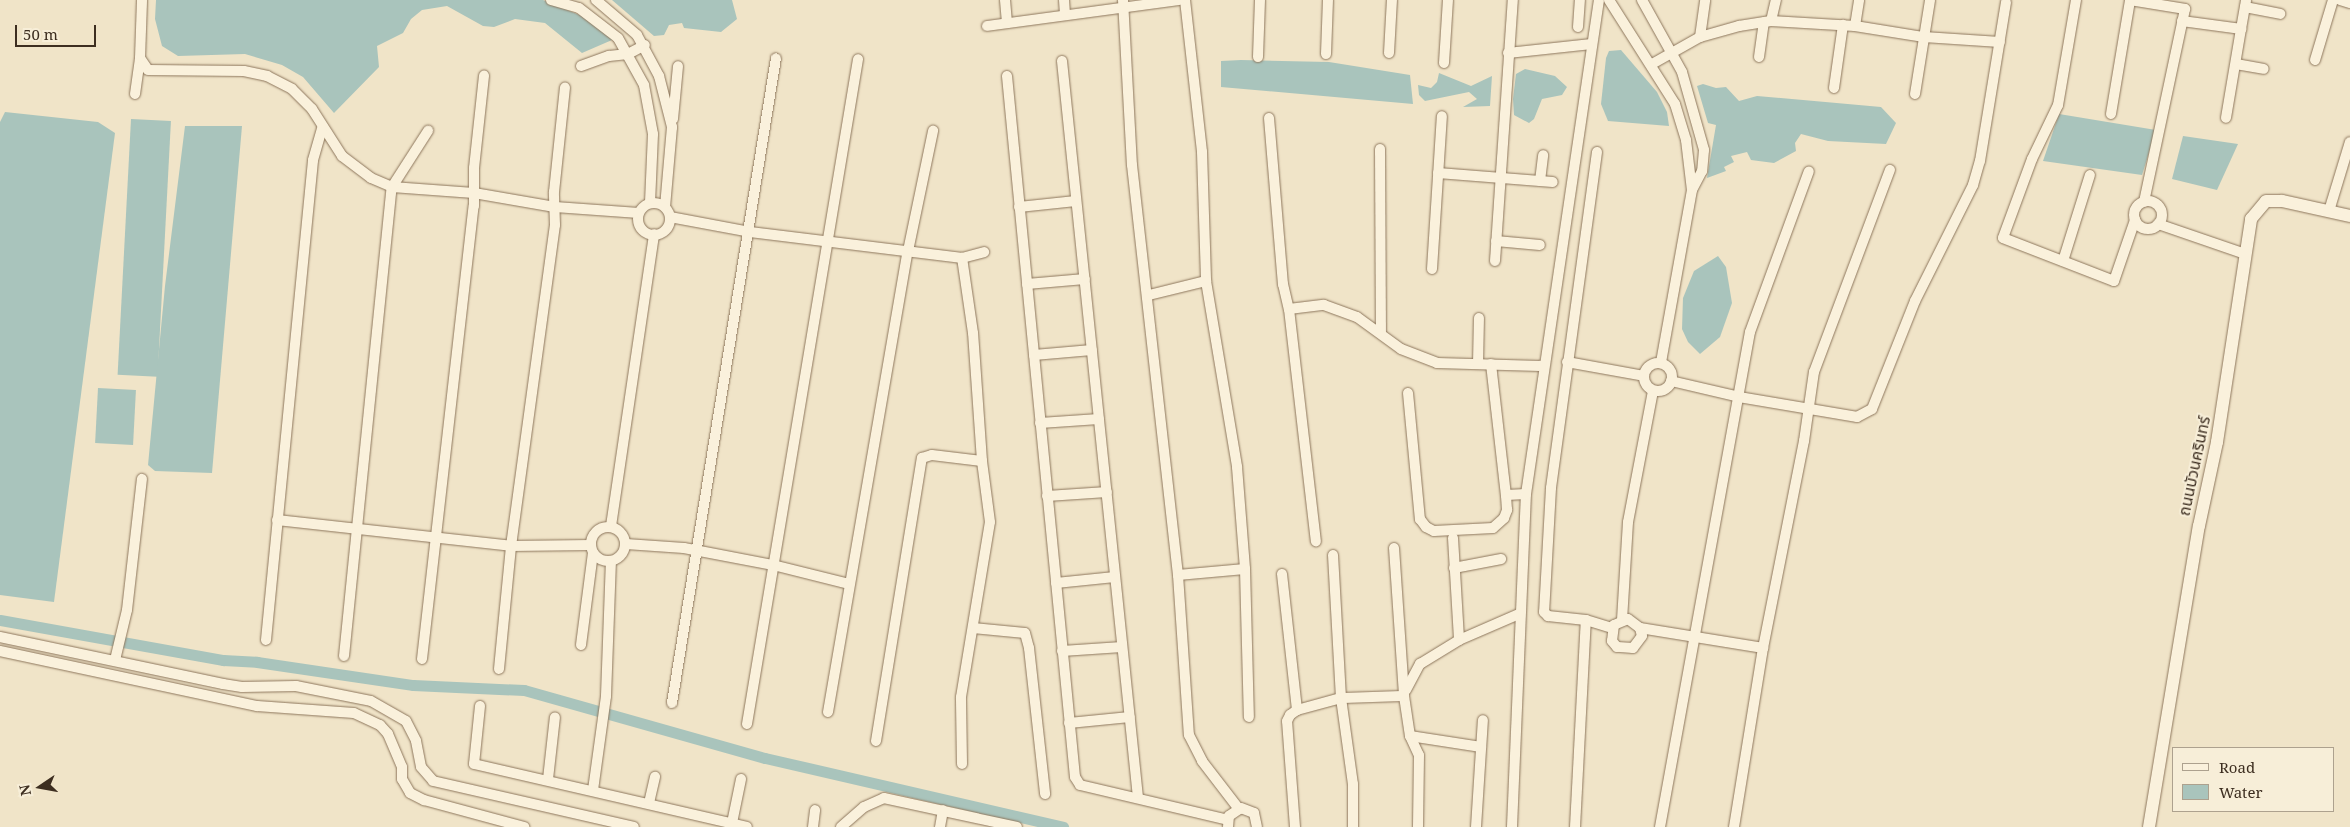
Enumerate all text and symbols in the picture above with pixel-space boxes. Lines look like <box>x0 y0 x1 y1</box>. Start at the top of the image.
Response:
scale bar <box>18 15 99 47</box>
text: 50 m <box>23 24 58 44</box>
street label: ถนนบัวนครินทร์ <box>2174 414 2214 518</box>
legend <box>2172 747 2335 812</box>
text: Road <box>2219 757 2255 777</box>
north arrow <box>15 762 65 812</box>
text: Water <box>2219 782 2262 802</box>
text: N <box>14 783 35 798</box>

